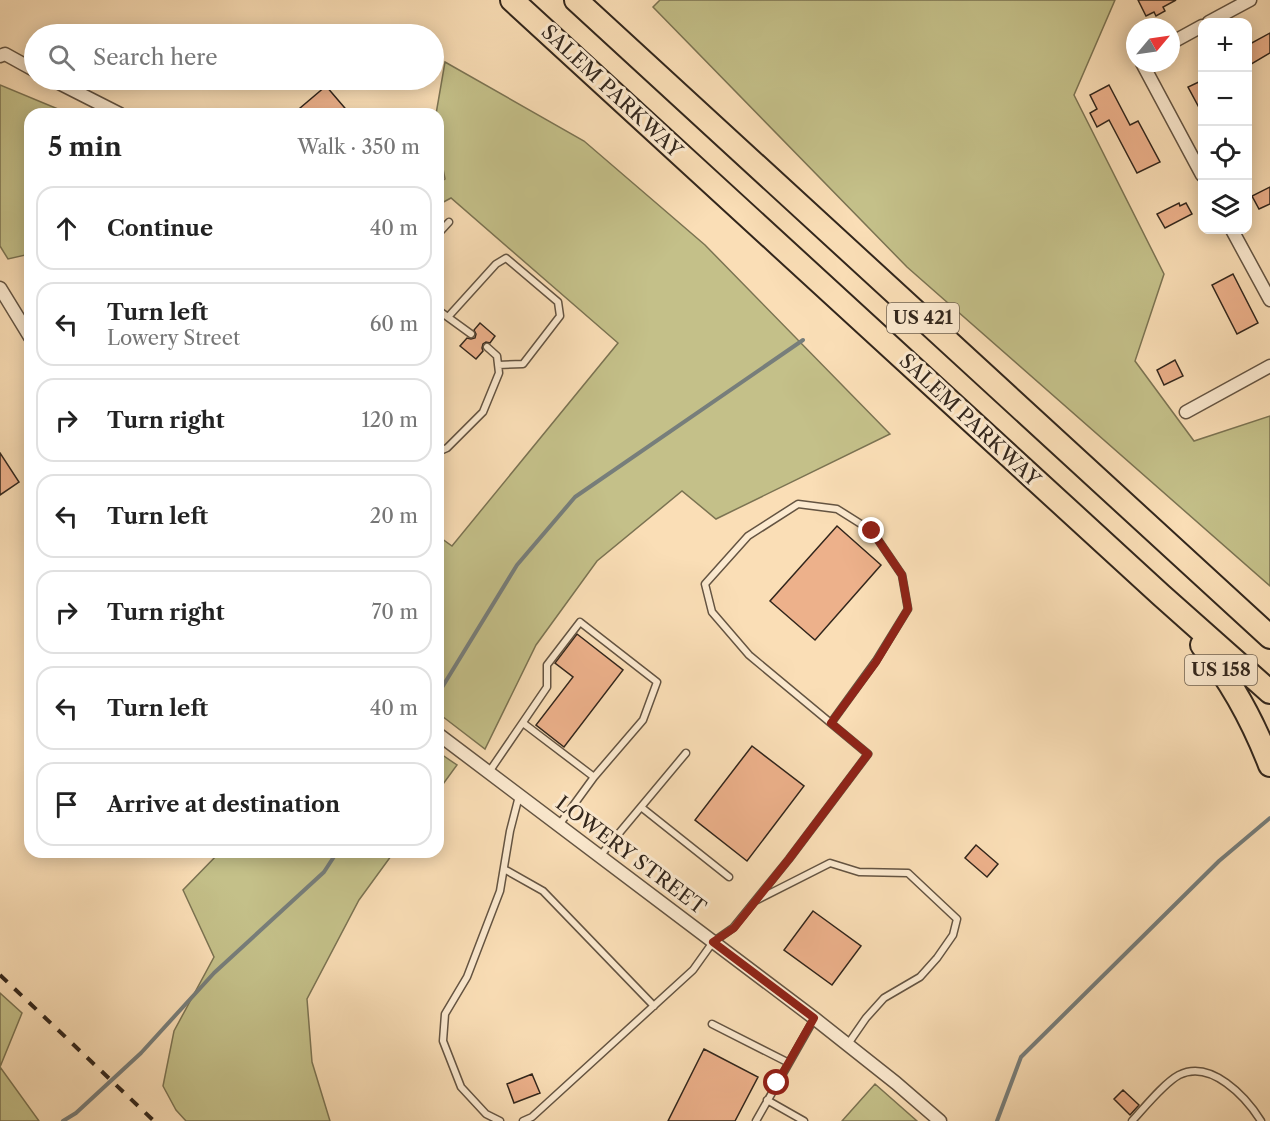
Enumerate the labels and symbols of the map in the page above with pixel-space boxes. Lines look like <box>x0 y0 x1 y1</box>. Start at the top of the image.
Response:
north arrow <box>1126 18 1180 72</box>
street label: SALEM PARKWAY <box>537 20 688 163</box>
road number: US 421 <box>887 303 959 333</box>
street label: SALEM PARKWAY <box>895 349 1046 492</box>
route end <box>858 517 884 543</box>
road number: US 158 <box>1185 655 1257 685</box>
street label: LOWERY STREET <box>551 791 711 919</box>
route start <box>763 1069 789 1095</box>

